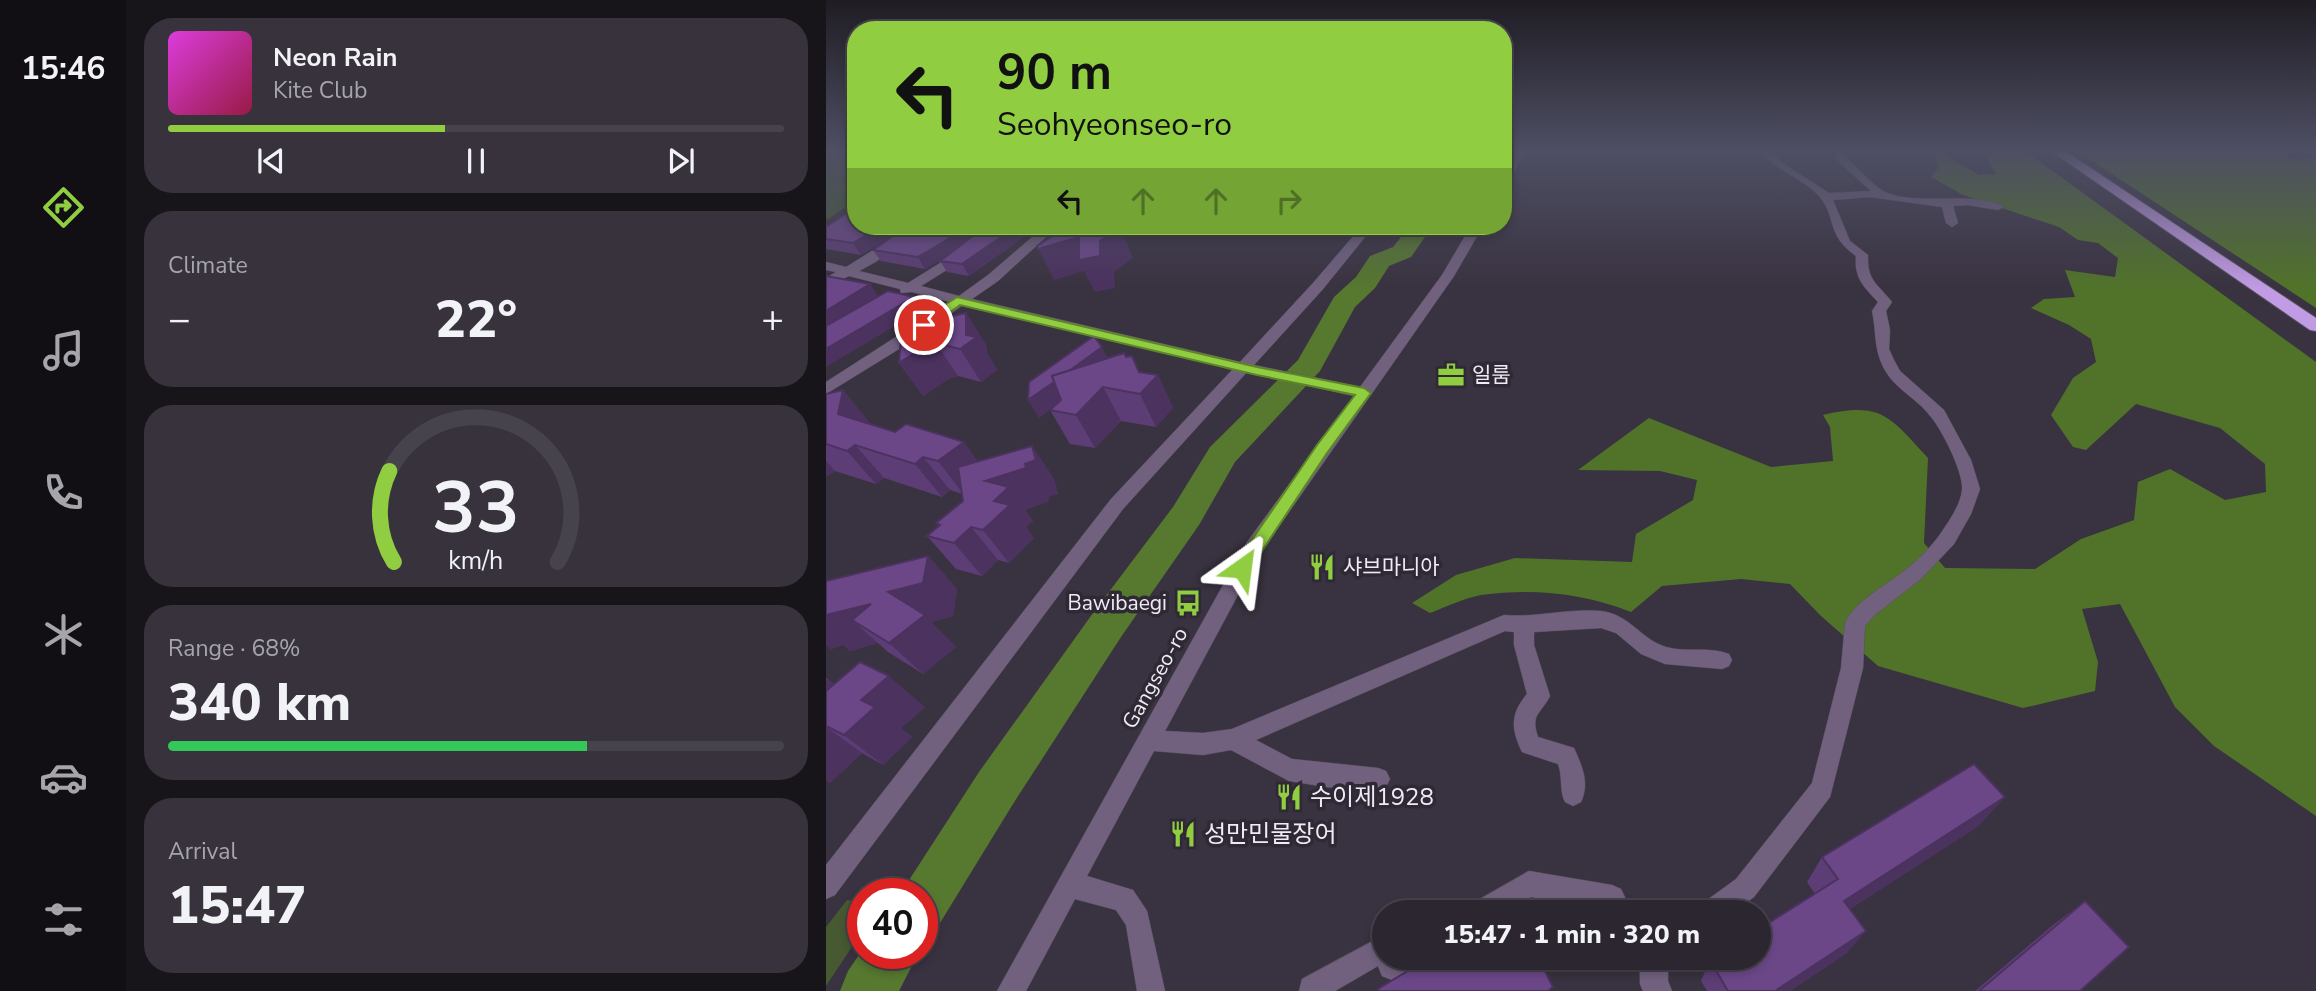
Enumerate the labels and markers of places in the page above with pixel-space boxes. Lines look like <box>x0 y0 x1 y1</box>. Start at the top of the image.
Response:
pin <box>894 295 954 355</box>
office icon: 일룸 <box>1436 360 1466 390</box>
place label: 일룸 <box>1472 361 1511 389</box>
restaurant icon: 샤브마니아 <box>1307 552 1337 582</box>
place label: 샤브마니아 <box>1343 553 1440 581</box>
bus stop icon: Bawibaegi <box>1173 588 1203 618</box>
place label: Bawibaegi <box>1068 589 1167 617</box>
place label: 수이제1928 <box>1310 781 1434 813</box>
restaurant icon: 수이제1928 <box>1274 782 1304 812</box>
place label: 성만민물장어 <box>1204 818 1336 850</box>
restaurant icon: 성만민물장어 <box>1168 819 1198 849</box>

